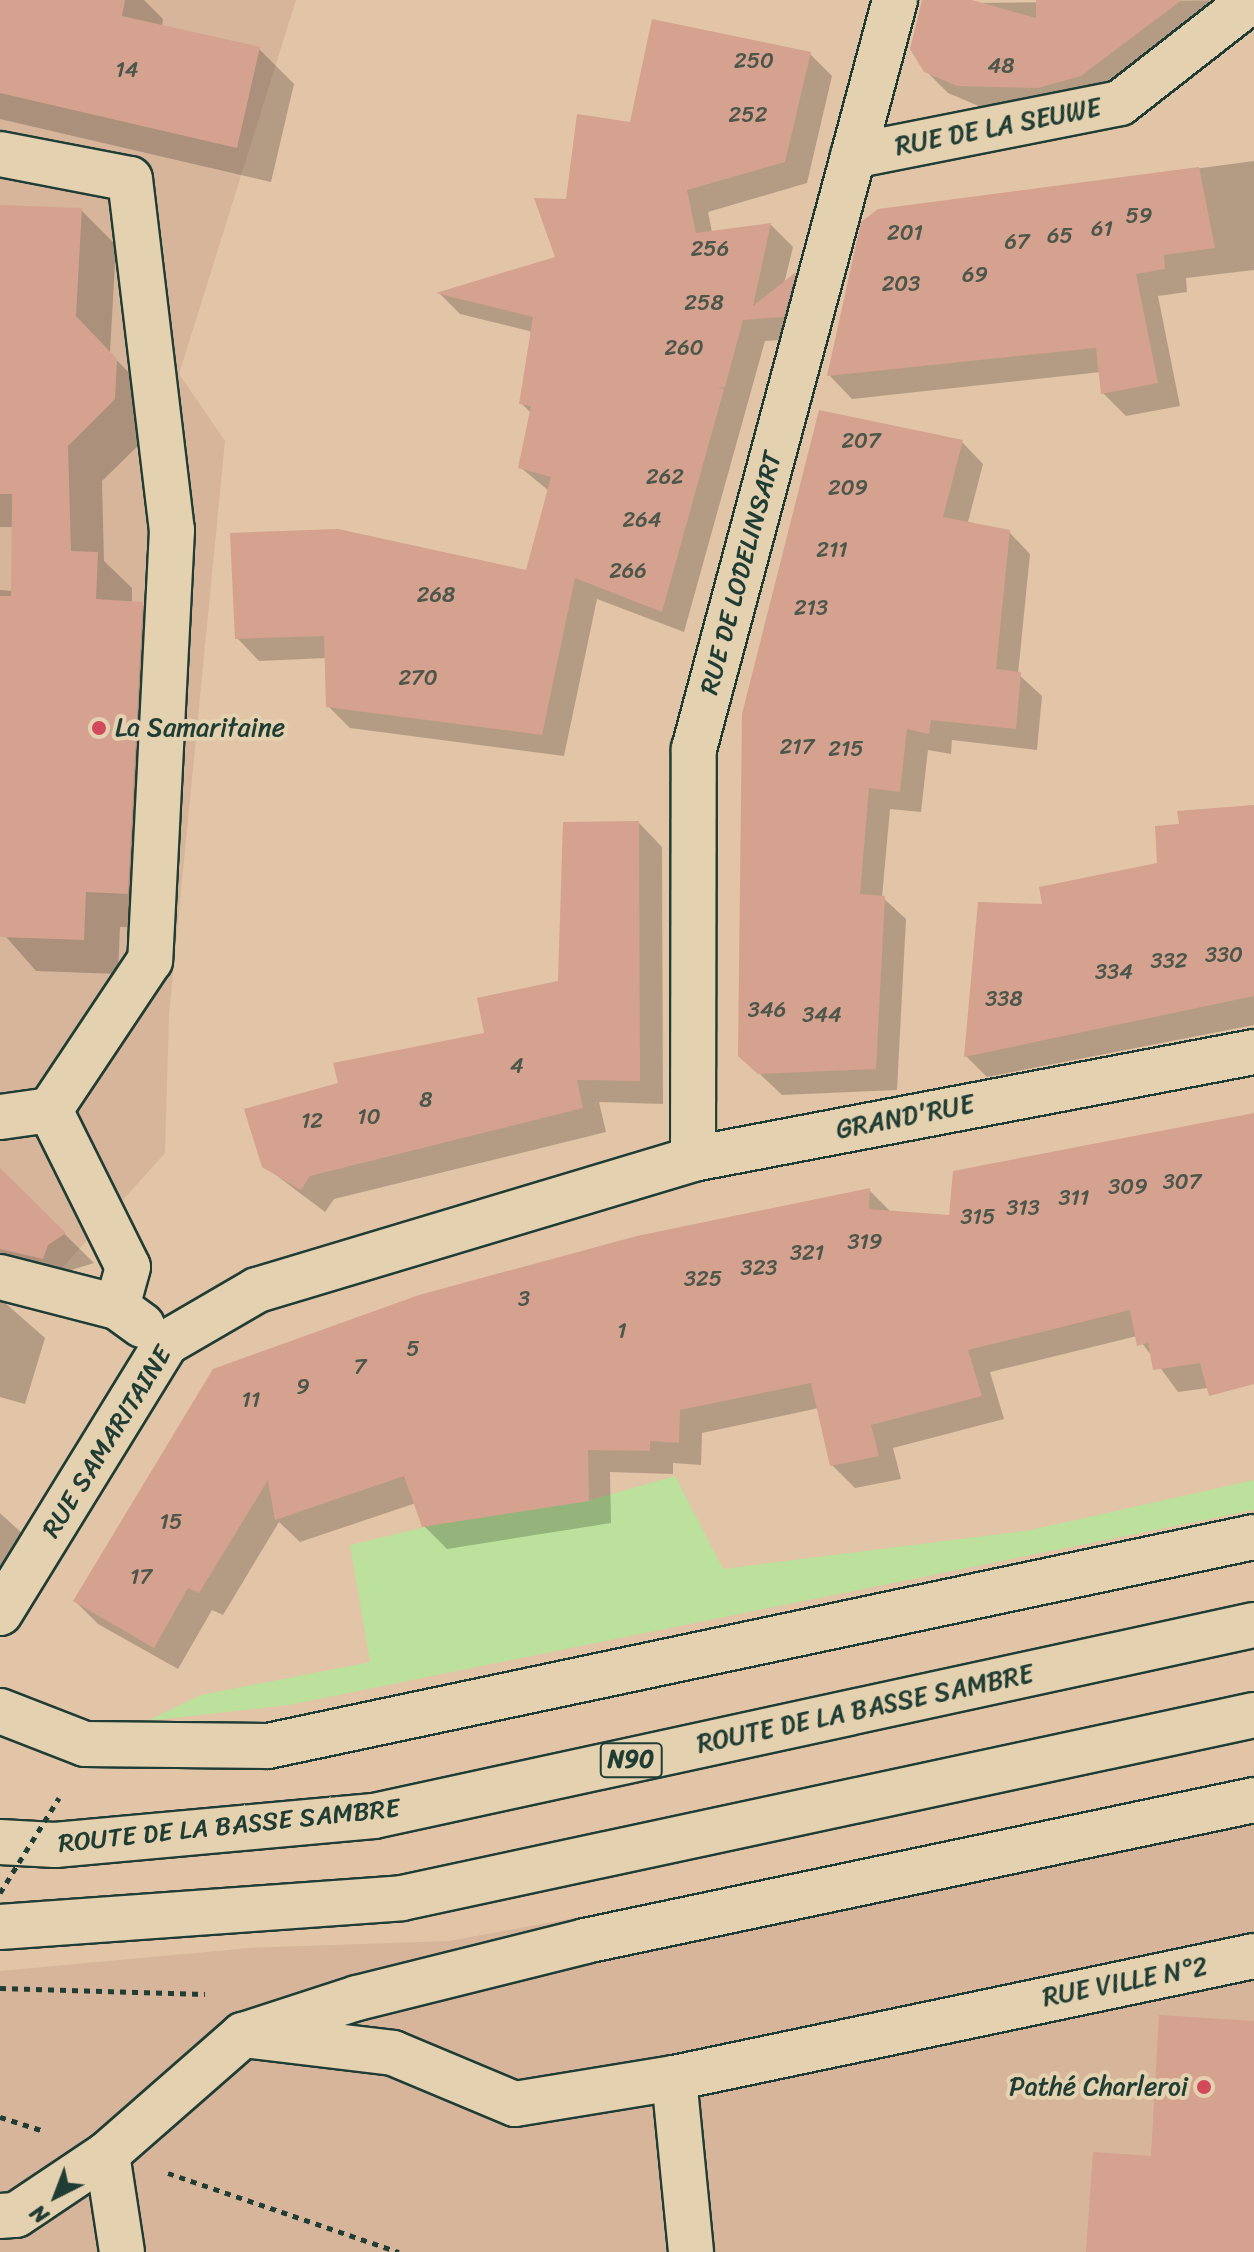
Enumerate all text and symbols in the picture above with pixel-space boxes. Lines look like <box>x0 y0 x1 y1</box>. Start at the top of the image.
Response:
house number: 250 <box>734 48 774 74</box>
house number: 48 <box>987 53 1015 79</box>
house number: 14 <box>115 57 139 83</box>
street label: RUE DE LA SEUWE <box>892 92 1104 162</box>
house number: 252 <box>729 102 767 128</box>
house number: 59 <box>1126 203 1152 229</box>
house number: 61 <box>1091 216 1113 242</box>
house number: 201 <box>887 220 923 246</box>
house number: 65 <box>1047 223 1073 249</box>
house number: 67 <box>1004 229 1030 255</box>
house number: 256 <box>691 236 729 262</box>
house number: 69 <box>962 262 988 288</box>
house number: 203 <box>882 271 920 297</box>
house number: 258 <box>684 290 724 316</box>
house number: 260 <box>664 335 704 361</box>
house number: 207 <box>841 428 881 454</box>
street label: RUE DE LODELINSART <box>693 448 789 698</box>
house number: 262 <box>646 464 684 490</box>
house number: 209 <box>828 475 868 501</box>
house number: 264 <box>623 507 661 533</box>
house number: 211 <box>816 537 848 563</box>
house number: 266 <box>609 558 647 584</box>
house number: 268 <box>417 582 455 608</box>
house number: 213 <box>794 595 828 621</box>
house number: 270 <box>398 665 438 691</box>
place label: La Samaritaine <box>115 712 284 744</box>
marker: La Samaritaine <box>90 719 108 737</box>
house number: 217 <box>780 734 814 760</box>
house number: 215 <box>828 736 864 762</box>
house number: 330 <box>1205 942 1243 968</box>
house number: 332 <box>1151 948 1187 974</box>
house number: 334 <box>1095 959 1133 985</box>
house number: 338 <box>985 986 1023 1012</box>
house number: 346 <box>748 997 786 1023</box>
house number: 344 <box>802 1002 842 1028</box>
house number: 4 <box>510 1053 524 1079</box>
house number: 8 <box>419 1087 433 1113</box>
street label: GRAND'RUE <box>833 1088 977 1146</box>
house number: 10 <box>357 1104 381 1130</box>
house number: 12 <box>301 1108 323 1134</box>
house number: 307 <box>1163 1169 1201 1195</box>
house number: 309 <box>1108 1174 1148 1200</box>
house number: 311 <box>1059 1185 1089 1211</box>
house number: 313 <box>1006 1195 1040 1221</box>
house number: 315 <box>961 1204 995 1230</box>
house number: 319 <box>847 1229 883 1255</box>
house number: 321 <box>790 1240 824 1266</box>
house number: 323 <box>741 1255 777 1281</box>
house number: 325 <box>684 1266 722 1292</box>
house number: 3 <box>518 1286 530 1312</box>
house number: 1 <box>617 1318 627 1344</box>
house number: 5 <box>406 1336 420 1362</box>
street label: RUE SAMARITAINE <box>36 1341 178 1543</box>
house number: 7 <box>354 1354 366 1380</box>
house number: 9 <box>296 1374 310 1400</box>
house number: 11 <box>242 1387 260 1413</box>
house number: 15 <box>160 1509 182 1535</box>
house number: 17 <box>130 1564 152 1590</box>
street label: ROUTE DE LA BASSE SAMBRE <box>693 1658 1037 1760</box>
road number: N90 <box>599 1740 663 1780</box>
street label: ROUTE DE LA BASSE SAMBRE <box>56 1792 402 1860</box>
street label: RUE VILLE N°2 <box>1039 1951 1211 2013</box>
place label: Pathé Charleroi <box>1009 2071 1188 2103</box>
marker: Pathé Charleroi <box>1195 2078 1213 2096</box>
north arrow <box>16 2156 96 2236</box>
text: N <box>21 2195 58 2234</box>

